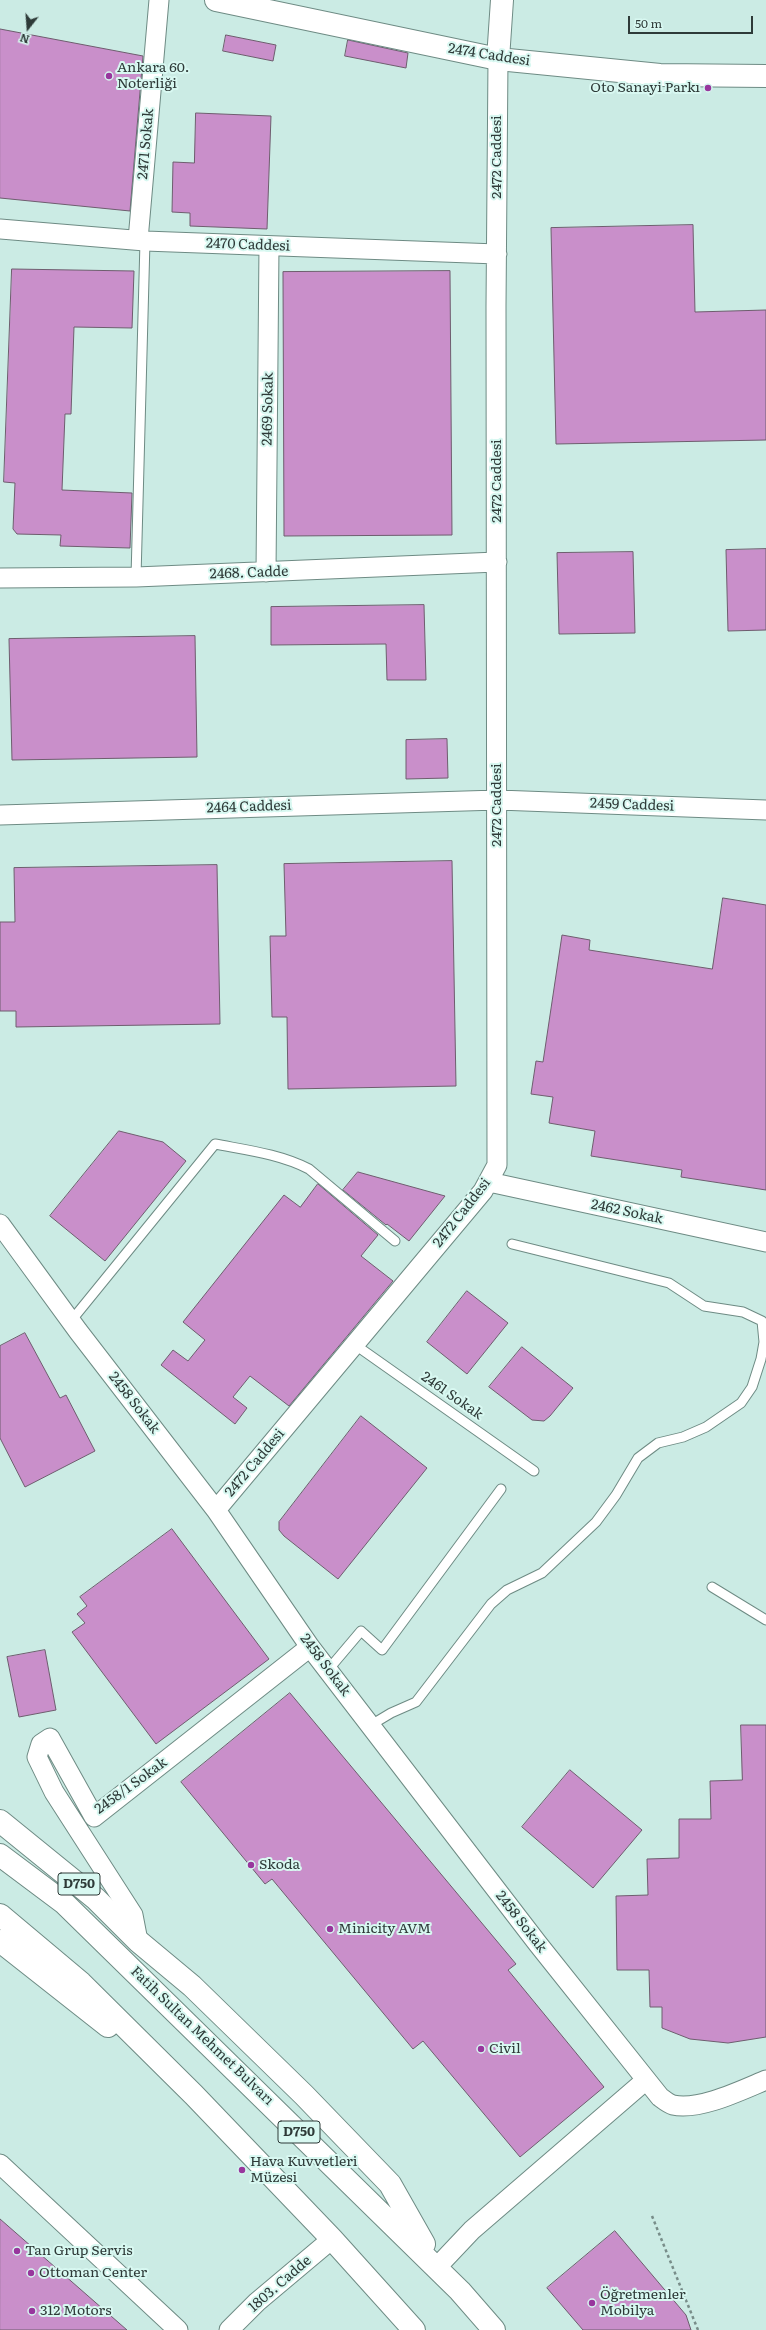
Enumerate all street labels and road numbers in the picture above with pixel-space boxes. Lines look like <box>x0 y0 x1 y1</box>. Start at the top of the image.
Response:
street label: 2474 Caddesi <box>447 40 531 70</box>
street label: 2471 Sokak <box>135 108 157 180</box>
street label: 2472 Caddesi <box>489 115 505 199</box>
street label: 2470 Caddesi <box>206 235 290 255</box>
street label: 2469 Sokak <box>259 372 277 446</box>
street label: 2472 Caddesi <box>489 439 505 523</box>
street label: 2468. Cadde <box>209 563 289 583</box>
street label: 2472 Caddesi <box>489 763 505 847</box>
street label: 2459 Caddesi <box>590 795 674 815</box>
street label: 2464 Caddesi <box>206 797 292 817</box>
street label: 2472 Caddesi <box>430 1175 494 1251</box>
street label: 2462 Sokak <box>589 1196 665 1228</box>
street label: 2458 Sokak <box>105 1369 163 1437</box>
street label: 2461 Sokak <box>418 1369 486 1423</box>
street label: 2472 Caddesi <box>222 1426 288 1500</box>
street label: 2458 Sokak <box>296 1631 354 1699</box>
street label: 2458/1 Sokak <box>92 1754 170 1818</box>
road number: D750 <box>58 1873 100 1895</box>
street label: 2458 Sokak <box>492 1888 550 1956</box>
street label: Fatih Sultan Mehmet Bulvarı <box>127 1963 277 2109</box>
road number: D750 <box>278 2121 320 2143</box>
street label: 1803. Cadde <box>245 2252 315 2316</box>

